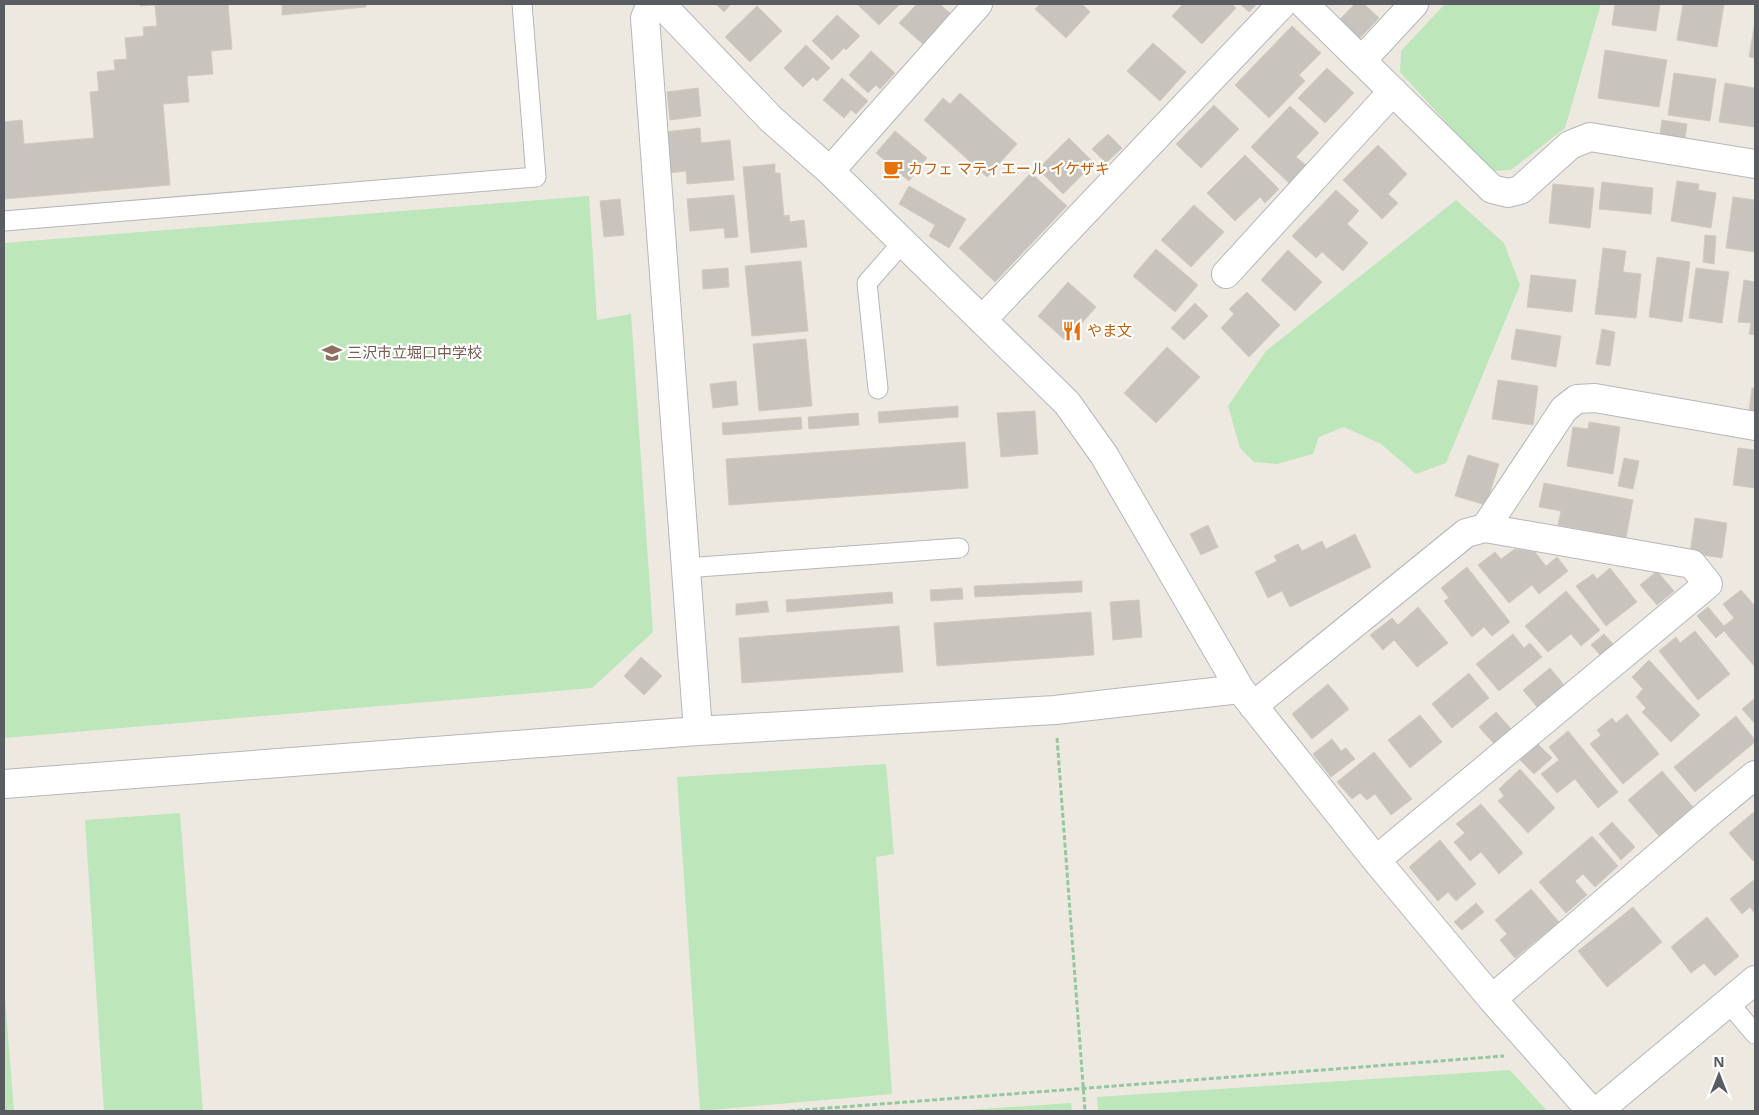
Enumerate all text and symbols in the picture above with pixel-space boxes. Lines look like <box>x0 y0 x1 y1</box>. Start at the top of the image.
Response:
cafe icon: カフェ マティエール イケザキ <box>882 158 904 180</box>
place label: カフェ マティエール イケザキ <box>908 158 1110 178</box>
restaurant icon: やま文 <box>1061 320 1083 342</box>
place label: やま文 <box>1087 320 1132 340</box>
school or university icon: 三沢市立堀口中学校 <box>321 342 343 364</box>
place label: 三沢市立堀口中学校 <box>347 342 482 362</box>
north arrow <box>1694 1050 1744 1100</box>
text: N <box>1713 1052 1725 1071</box>

